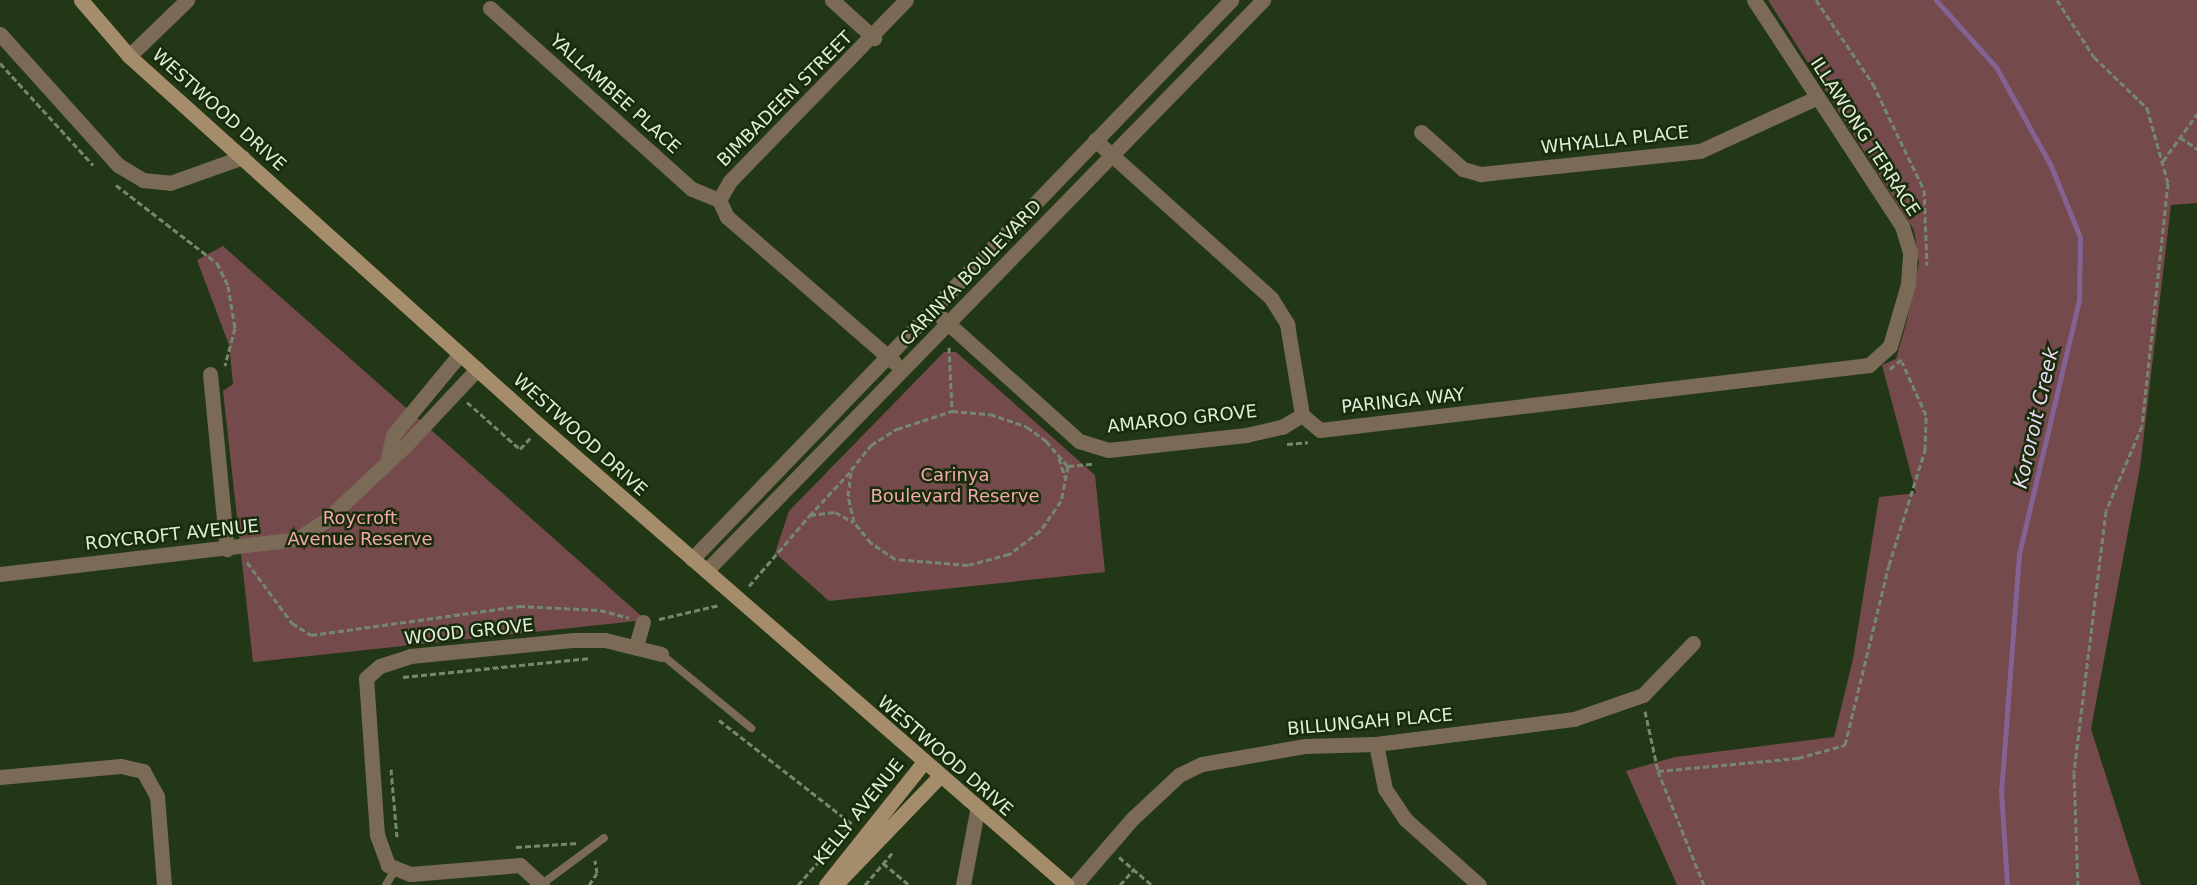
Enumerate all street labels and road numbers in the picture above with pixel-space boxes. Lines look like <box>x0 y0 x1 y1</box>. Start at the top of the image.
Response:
street label: BIMBADEEN STREET <box>713 27 857 171</box>
street label: YALLAMBEE PLACE <box>545 30 685 158</box>
street label: WESTWOOD DRIVE <box>148 44 290 176</box>
street label: ILLAWONG TERRACE <box>1806 54 1924 220</box>
street label: WHYALLA PLACE <box>1540 121 1690 159</box>
street label: CARINYA BOULEVARD <box>896 196 1046 350</box>
street label: WESTWOOD DRIVE <box>509 369 651 501</box>
street label: PARINGA WAY <box>1340 384 1466 418</box>
street label: AMAROO GROVE <box>1106 400 1258 438</box>
street label: ROYCROFT AVENUE <box>84 515 260 555</box>
street label: WOOD GROVE <box>403 614 535 650</box>
street label: WESTWOOD DRIVE <box>873 691 1017 821</box>
street label: BILLUNGAH PLACE <box>1286 704 1454 740</box>
street label: KELLY AVENUE <box>810 755 908 869</box>

